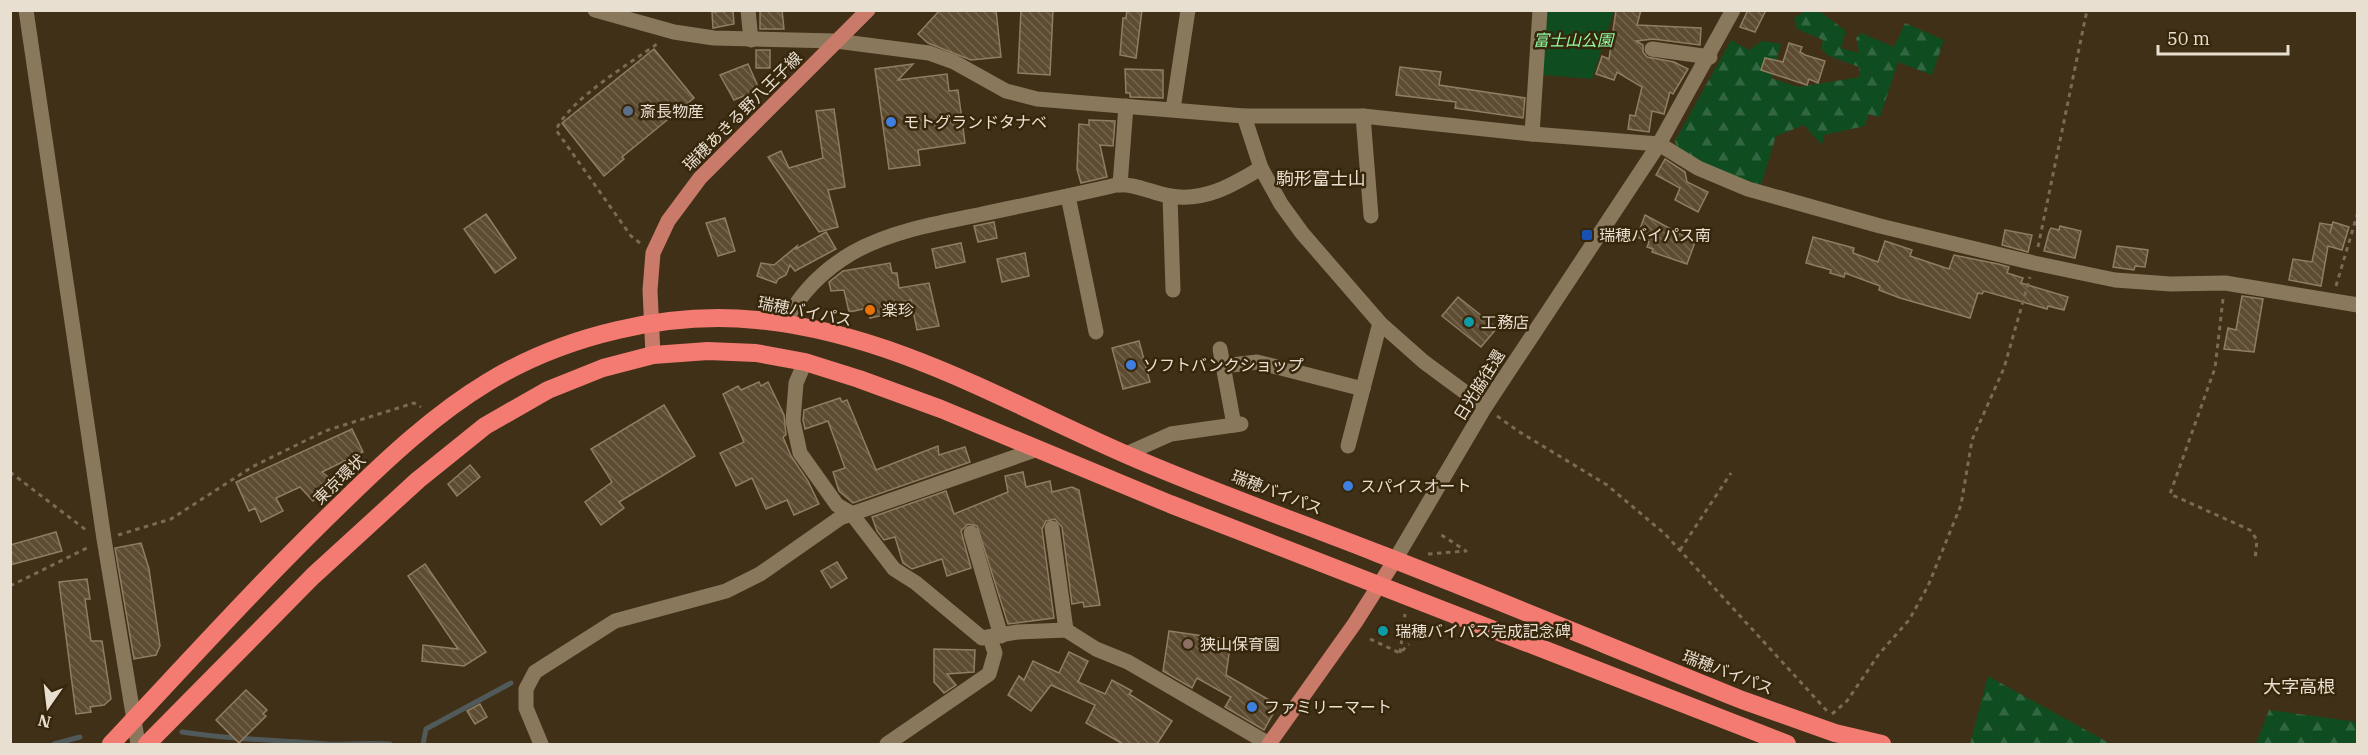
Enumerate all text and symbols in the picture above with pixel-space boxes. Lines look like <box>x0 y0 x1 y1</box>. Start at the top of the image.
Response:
scale bar <box>2158 18 2288 56</box>
text: 50 m <box>2167 27 2210 50</box>
park label: 富士山公園 <box>1533 30 1615 50</box>
street label: 瑞穂あきる野八王子線 <box>678 47 806 175</box>
place label: 斎長物産 <box>640 101 704 121</box>
marker: 斎長物産 <box>621 104 635 118</box>
place label: モトグランドタナベ <box>903 112 1047 132</box>
marker: モトグランドタナベ <box>884 115 898 129</box>
district label: 駒形富士山 <box>1276 167 1366 190</box>
place label: 瑞穂バイパス南 <box>1599 225 1711 245</box>
marker: 瑞穂バイパス南 <box>1580 228 1594 242</box>
street label: 瑞穂バイパス <box>756 292 854 330</box>
place label: 楽珍 <box>882 300 914 320</box>
marker: 楽珍 <box>863 303 877 317</box>
place label: 工務店 <box>1481 312 1529 332</box>
marker: 工務店 <box>1462 315 1476 329</box>
street label: 日光脇往還 <box>1449 346 1509 424</box>
place label: ソフトバンクショップ <box>1143 355 1304 375</box>
marker: ソフトバンクショップ <box>1124 358 1138 372</box>
street label: 東京環状 <box>309 450 369 508</box>
street label: 瑞穂バイパス <box>1229 466 1325 518</box>
place label: スパイスオート <box>1360 476 1472 496</box>
marker: スパイスオート <box>1341 479 1355 493</box>
place label: 瑞穂バイパス完成記念碑 <box>1395 621 1571 641</box>
marker: 瑞穂バイパス完成記念碑 <box>1376 624 1390 638</box>
place label: 狭山保育園 <box>1200 634 1280 654</box>
marker: 狭山保育園 <box>1181 637 1195 651</box>
street label: 瑞穂バイパス <box>1680 646 1776 698</box>
district label: 大字高根 <box>2263 675 2335 698</box>
north arrow <box>18 677 78 737</box>
place label: ファミリーマート <box>1264 697 1392 717</box>
marker: ファミリーマート <box>1245 700 1259 714</box>
text: N <box>36 710 53 733</box>

